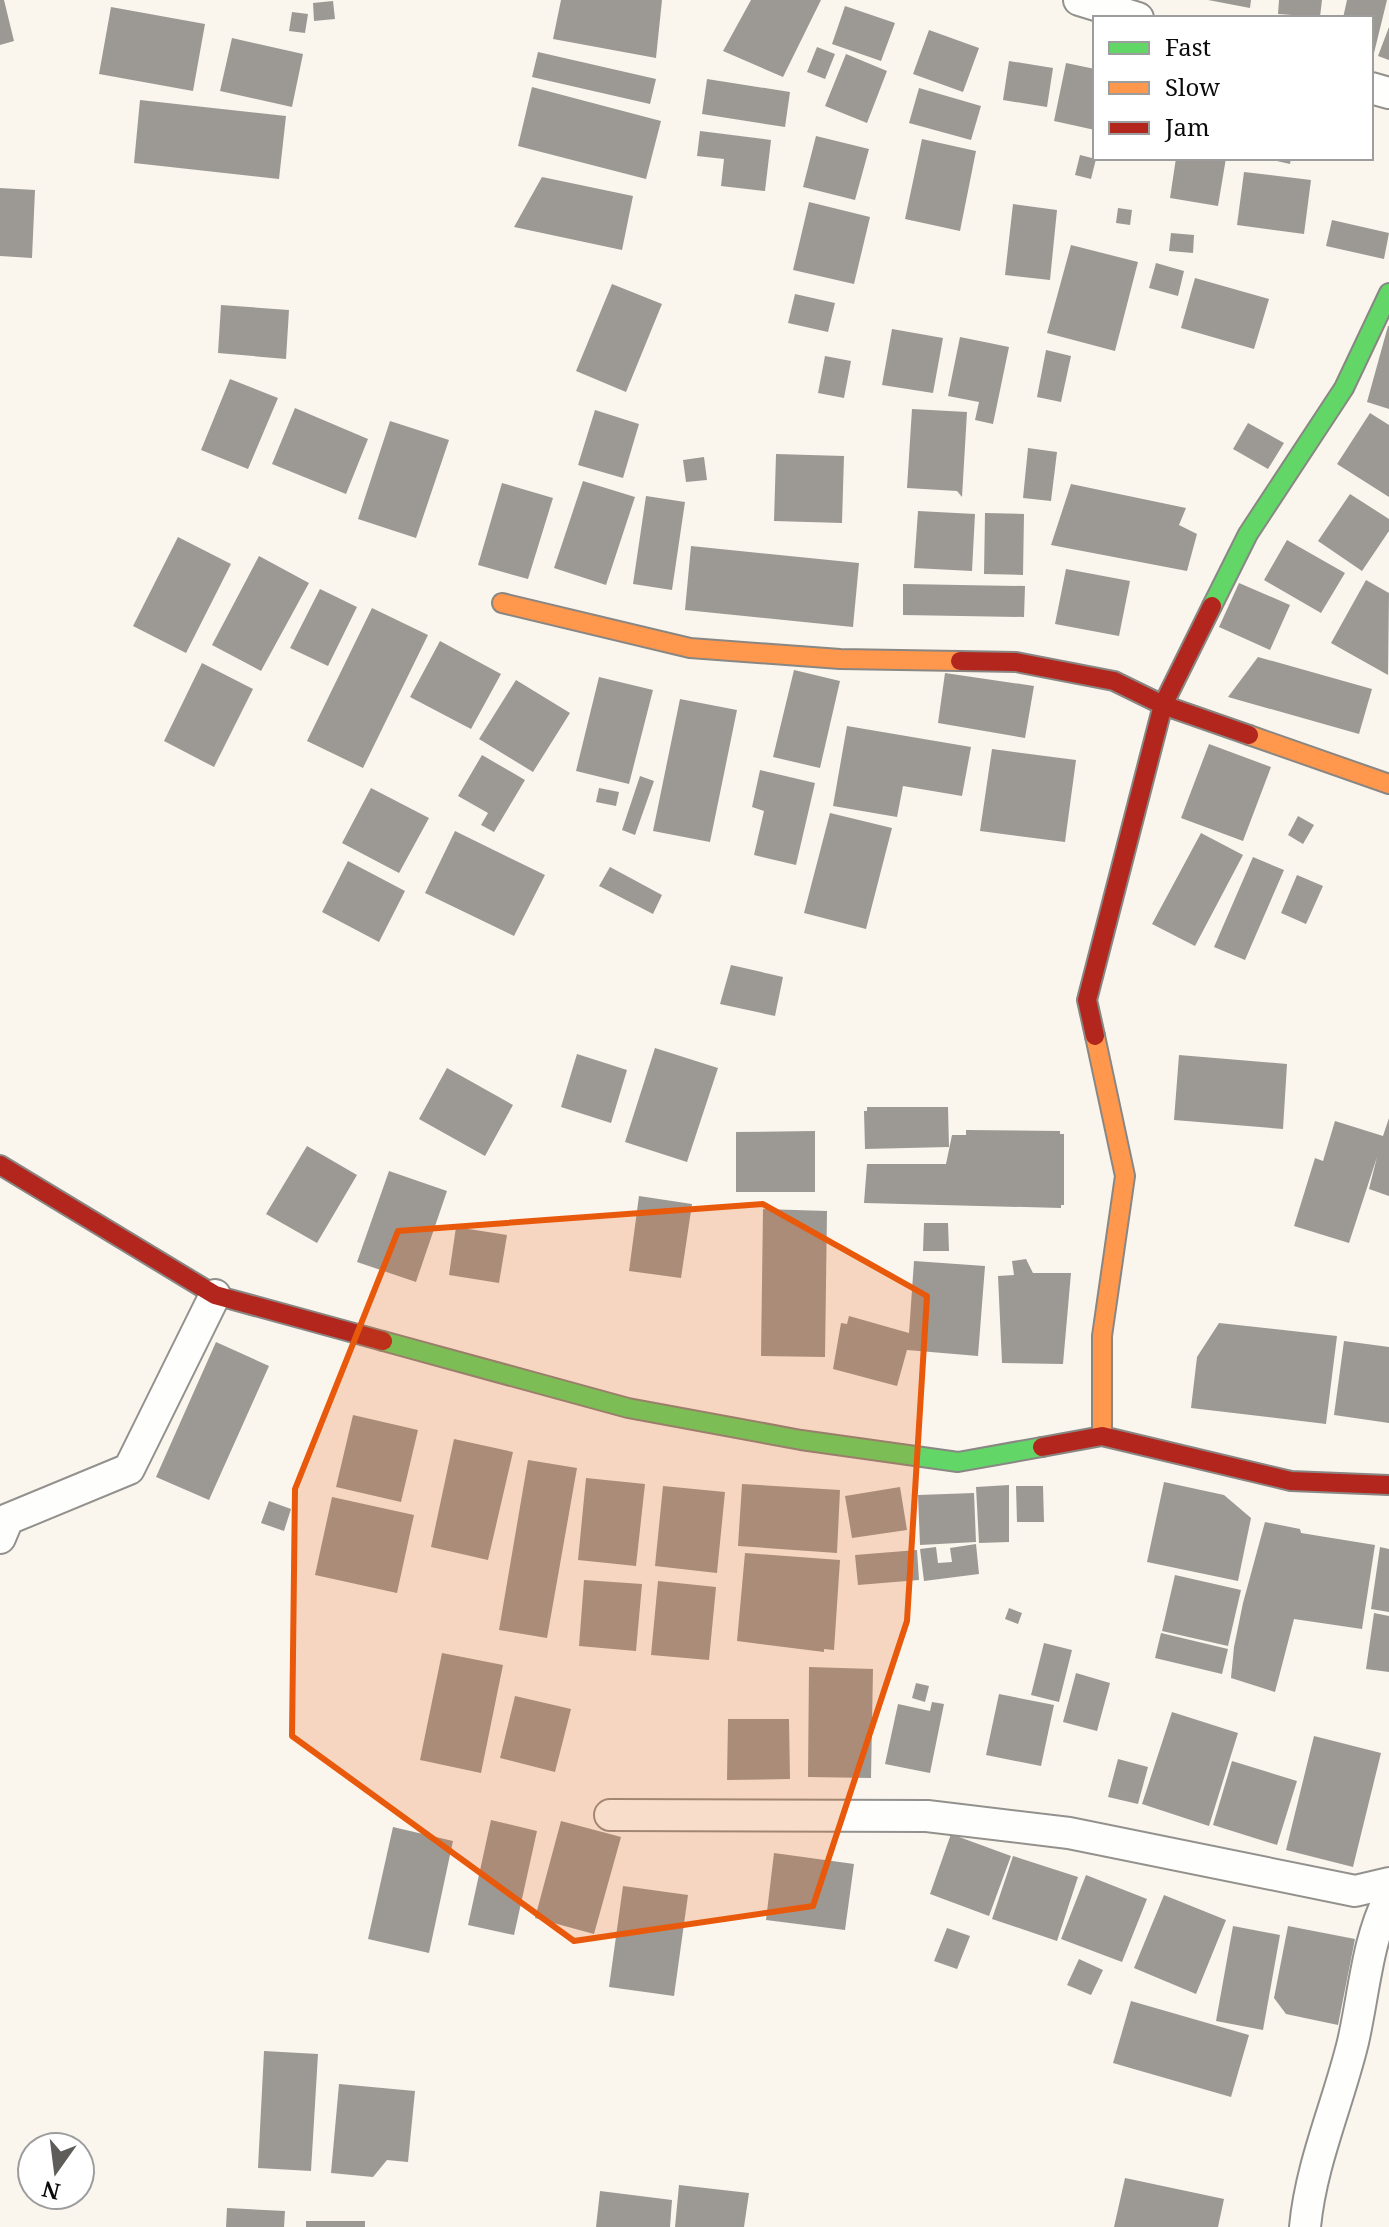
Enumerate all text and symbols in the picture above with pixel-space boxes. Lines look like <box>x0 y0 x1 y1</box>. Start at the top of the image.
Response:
legend <box>1093 16 1373 160</box>
text: Fast <box>1165 30 1211 63</box>
text: Slow <box>1165 70 1220 103</box>
text: Jam <box>1164 110 1210 143</box>
north arrow <box>16 2131 96 2211</box>
text: N <box>39 2175 63 2208</box>

